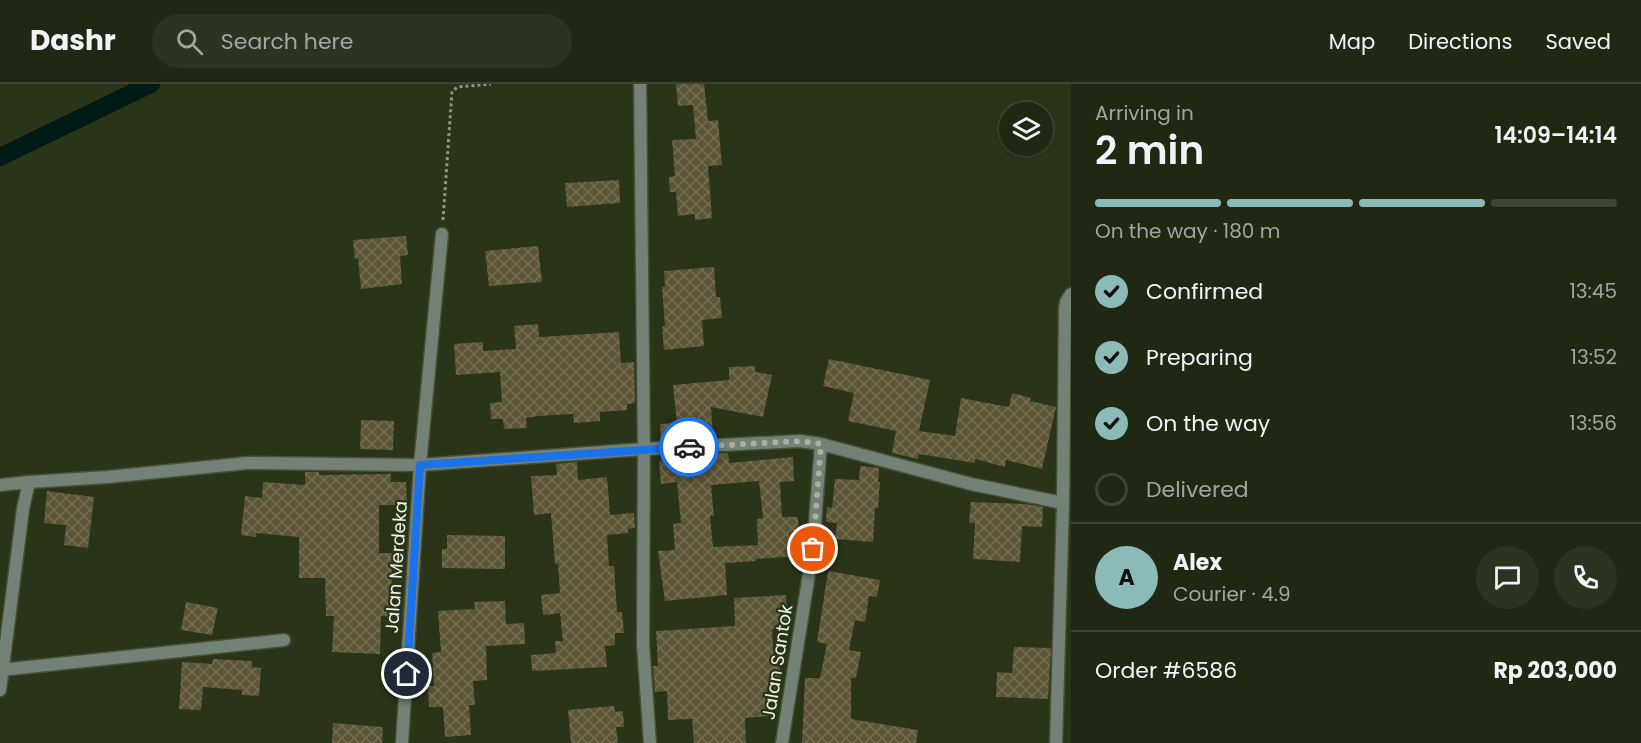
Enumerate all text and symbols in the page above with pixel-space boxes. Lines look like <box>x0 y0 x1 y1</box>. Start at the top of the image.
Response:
search box <box>152 14 572 68</box>
text: Dashr <box>30 21 116 60</box>
icon: search <box>173 25 206 58</box>
text: Search here <box>221 26 353 57</box>
text: Map <box>1329 27 1375 56</box>
text: Directions <box>1408 27 1512 56</box>
text: Saved <box>1545 27 1611 56</box>
text: Arriving in <box>1095 99 1194 127</box>
map controls <box>999 102 1053 156</box>
button: layers <box>999 102 1053 156</box>
text: 14:09–14:14 <box>1494 120 1617 151</box>
text: 2 min <box>1095 123 1204 178</box>
text: On the way · 180 m <box>1095 217 1280 245</box>
icon: check <box>1095 275 1128 308</box>
text: Confirmed <box>1146 276 1263 307</box>
text: 13:45 <box>1569 277 1617 305</box>
icon: check <box>1095 341 1128 374</box>
text: Preparing <box>1146 342 1253 373</box>
text: 13:52 <box>1571 343 1617 371</box>
icon: check <box>1095 407 1128 440</box>
text: On the way <box>1146 408 1270 439</box>
text: 13:56 <box>1569 409 1617 437</box>
courier <box>659 417 719 477</box>
icon: car <box>673 431 706 464</box>
text: Delivered <box>1146 474 1249 505</box>
street label: Jalan Merdeka <box>379 500 413 634</box>
pin <box>787 523 838 574</box>
icon: bag <box>796 532 829 565</box>
button: chat <box>1476 546 1539 609</box>
button: phone <box>1554 546 1617 609</box>
text: Alex <box>1173 547 1222 578</box>
text: A <box>1118 562 1135 593</box>
text: Courier · 4.9 <box>1173 580 1291 608</box>
street label: Jalan Santok <box>756 602 799 721</box>
pin <box>381 648 432 699</box>
text: Order #6586 <box>1095 655 1237 686</box>
text: Rp 203,000 <box>1493 655 1617 686</box>
icon: home <box>390 657 423 690</box>

